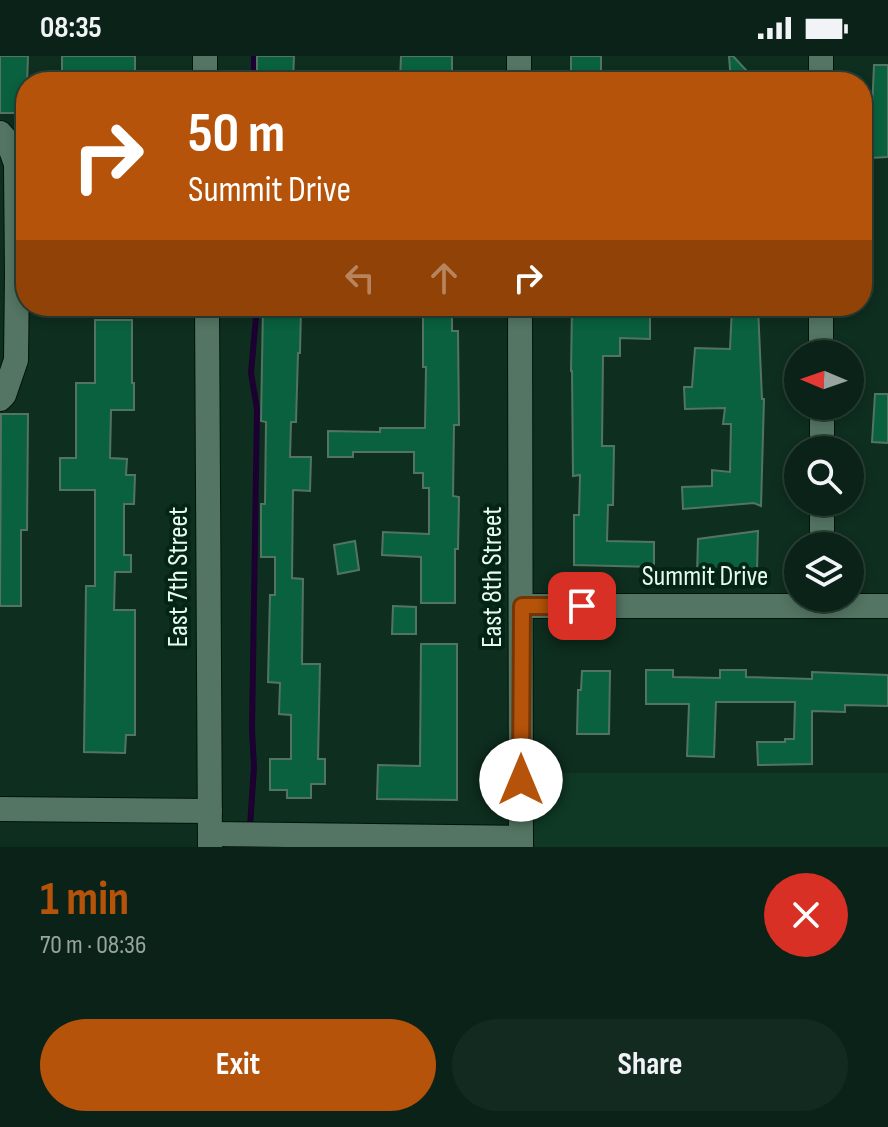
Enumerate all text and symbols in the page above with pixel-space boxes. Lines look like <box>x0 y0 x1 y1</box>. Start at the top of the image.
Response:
text: 08:35 <box>40 10 102 46</box>
text: 50 m <box>188 101 285 168</box>
icon: right <box>56 104 160 208</box>
text: Summit Drive <box>188 169 351 212</box>
icon: left <box>338 256 382 300</box>
icon: ahead <box>422 256 466 300</box>
icon: right <box>506 256 550 300</box>
north arrow <box>784 340 864 420</box>
map controls <box>784 340 864 612</box>
button: search <box>784 436 864 516</box>
street label: East 8th Street <box>476 506 509 648</box>
street label: East 7th Street <box>162 507 195 647</box>
button: layers <box>784 532 864 612</box>
street label: Summit Drive <box>642 560 768 593</box>
pin <box>548 572 616 640</box>
icon: arrive <box>560 584 604 628</box>
position arrow <box>479 738 563 822</box>
text: 1 min <box>40 871 129 928</box>
button: close <box>764 873 848 957</box>
text: 70 m · 08:36 <box>40 930 146 961</box>
button: Exit <box>40 1019 436 1111</box>
button: Share <box>452 1019 848 1111</box>

